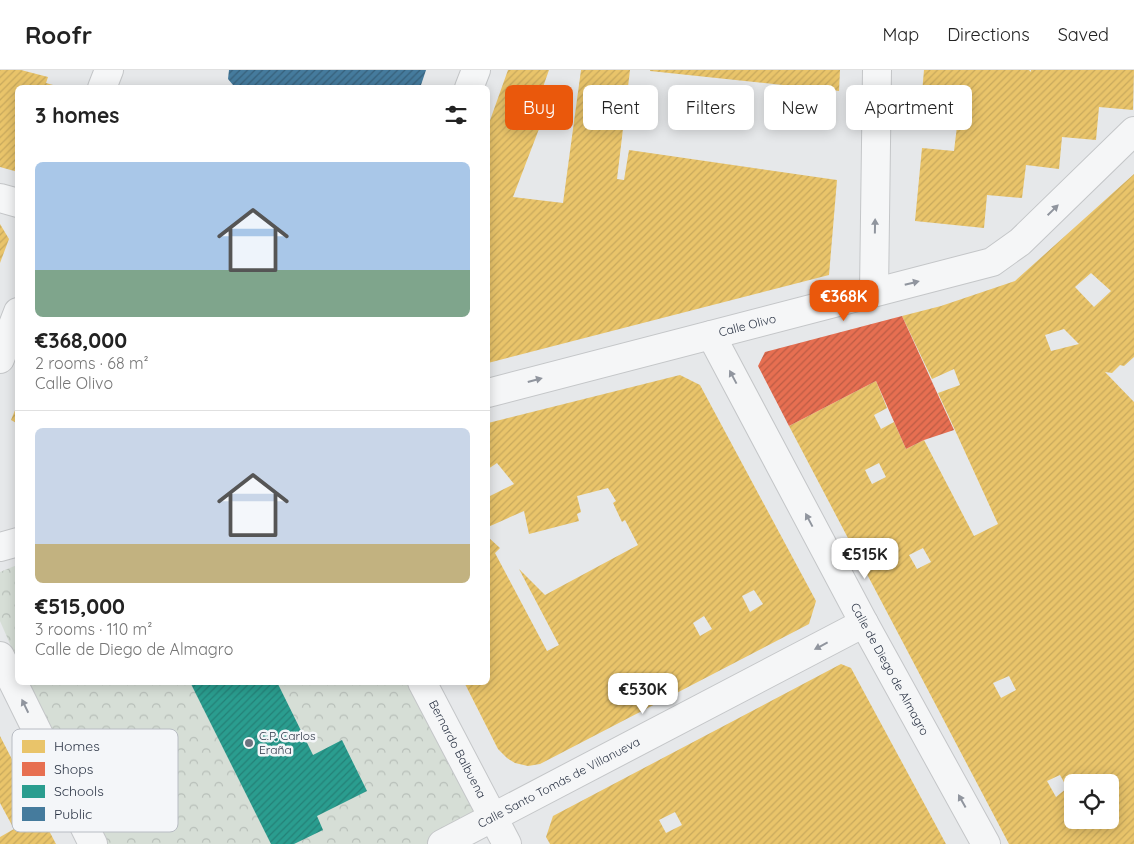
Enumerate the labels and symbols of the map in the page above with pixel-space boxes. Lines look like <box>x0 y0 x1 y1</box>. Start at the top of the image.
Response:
one-way arrow <box>1047 204 1059 216</box>
one-way arrow <box>871 218 879 234</box>
one-way arrow <box>905 278 920 286</box>
pin: €368K <box>809 280 879 322</box>
street label: Calle Olivo <box>717 310 778 340</box>
one-way arrow <box>729 370 737 384</box>
one-way arrow <box>527 376 542 384</box>
one-way arrow <box>805 513 813 528</box>
pin: €515K <box>830 538 900 580</box>
street label: Calle de Diego de Almagro <box>848 600 933 738</box>
one-way arrow <box>813 642 828 650</box>
pin: €530K <box>608 672 678 715</box>
street label: Bernardo Balbuena <box>426 698 490 801</box>
one-way arrow <box>21 699 29 713</box>
place label: C.P. Carlos Eraña <box>259 728 316 757</box>
legend <box>12 729 178 832</box>
street label: Calle Santo Tomás de Villanueva <box>475 734 642 831</box>
text: Homes <box>54 737 100 755</box>
marker: C.P. Carlos Eraña <box>243 737 255 749</box>
text: Shops <box>54 760 93 778</box>
text: Schools <box>54 782 104 800</box>
one-way arrow <box>958 795 967 808</box>
text: Public <box>54 805 92 823</box>

